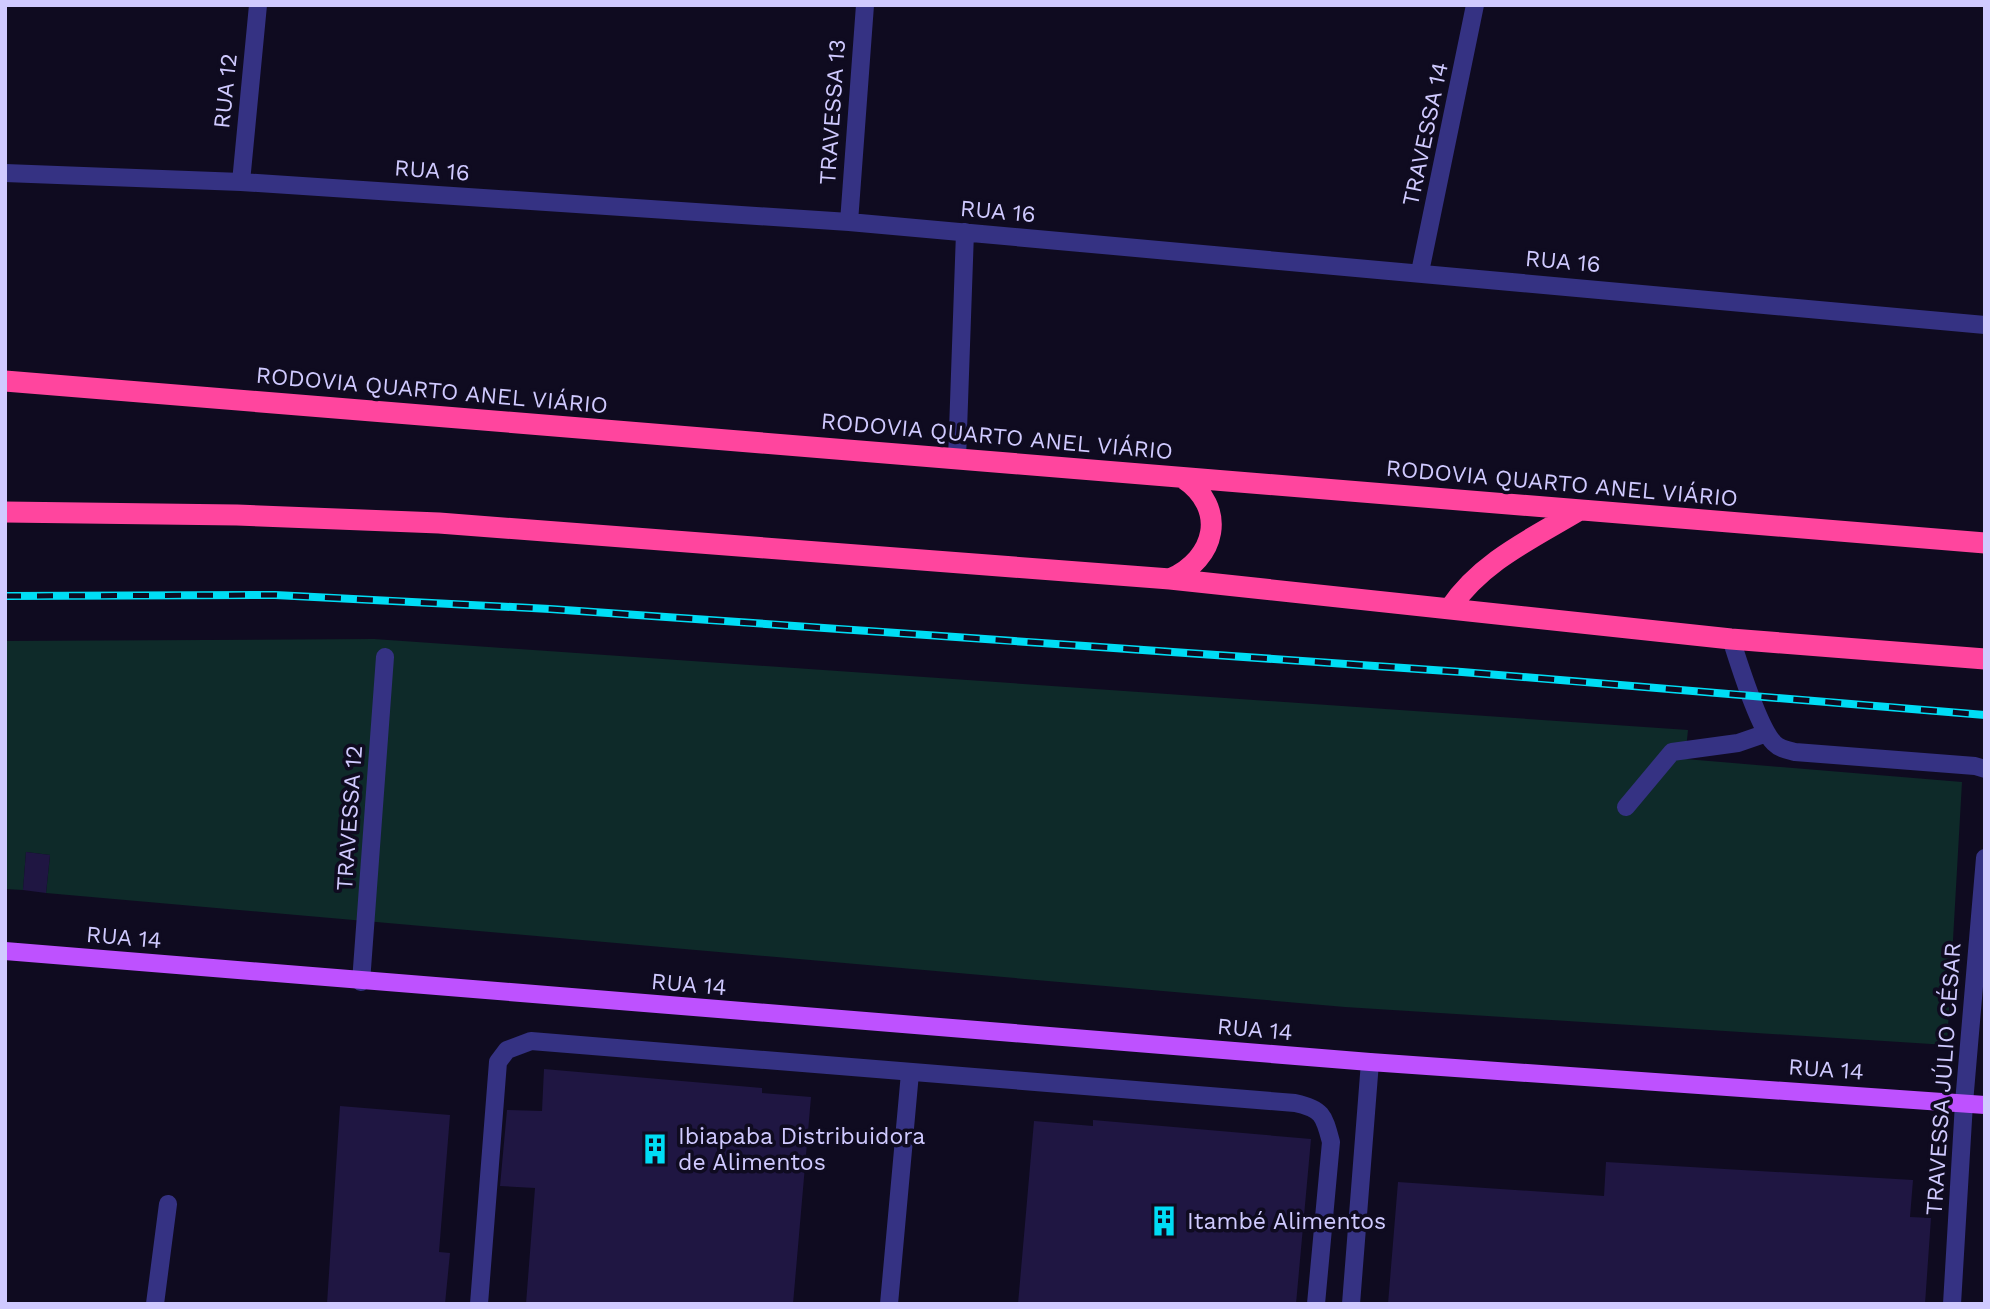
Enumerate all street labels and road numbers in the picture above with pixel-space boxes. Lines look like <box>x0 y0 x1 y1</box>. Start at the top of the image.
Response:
street label: TRAVESSA 13 <box>814 38 851 186</box>
street label: RUA 12 <box>208 52 243 130</box>
street label: TRAVESSA 14 <box>1397 60 1454 209</box>
street label: RUA 16 <box>393 154 471 187</box>
street label: RUA 16 <box>959 195 1037 228</box>
street label: RUA 16 <box>1524 245 1602 278</box>
street label: RODOVIA QUARTO ANEL VIÁRIO <box>255 362 609 419</box>
street label: RODOVIA QUARTO ANEL VIÁRIO <box>820 408 1174 465</box>
street label: RODOVIA QUARTO ANEL VIÁRIO <box>1385 455 1739 512</box>
street label: TRAVESSA 12 <box>331 744 368 892</box>
street label: RUA 14 <box>85 921 163 954</box>
street label: TRAVESSA JÚLIO CÉSAR <box>1920 942 1967 1217</box>
street label: RUA 14 <box>650 968 728 1001</box>
street label: RUA 14 <box>1216 1013 1294 1046</box>
street label: RUA 14 <box>1787 1053 1865 1086</box>

